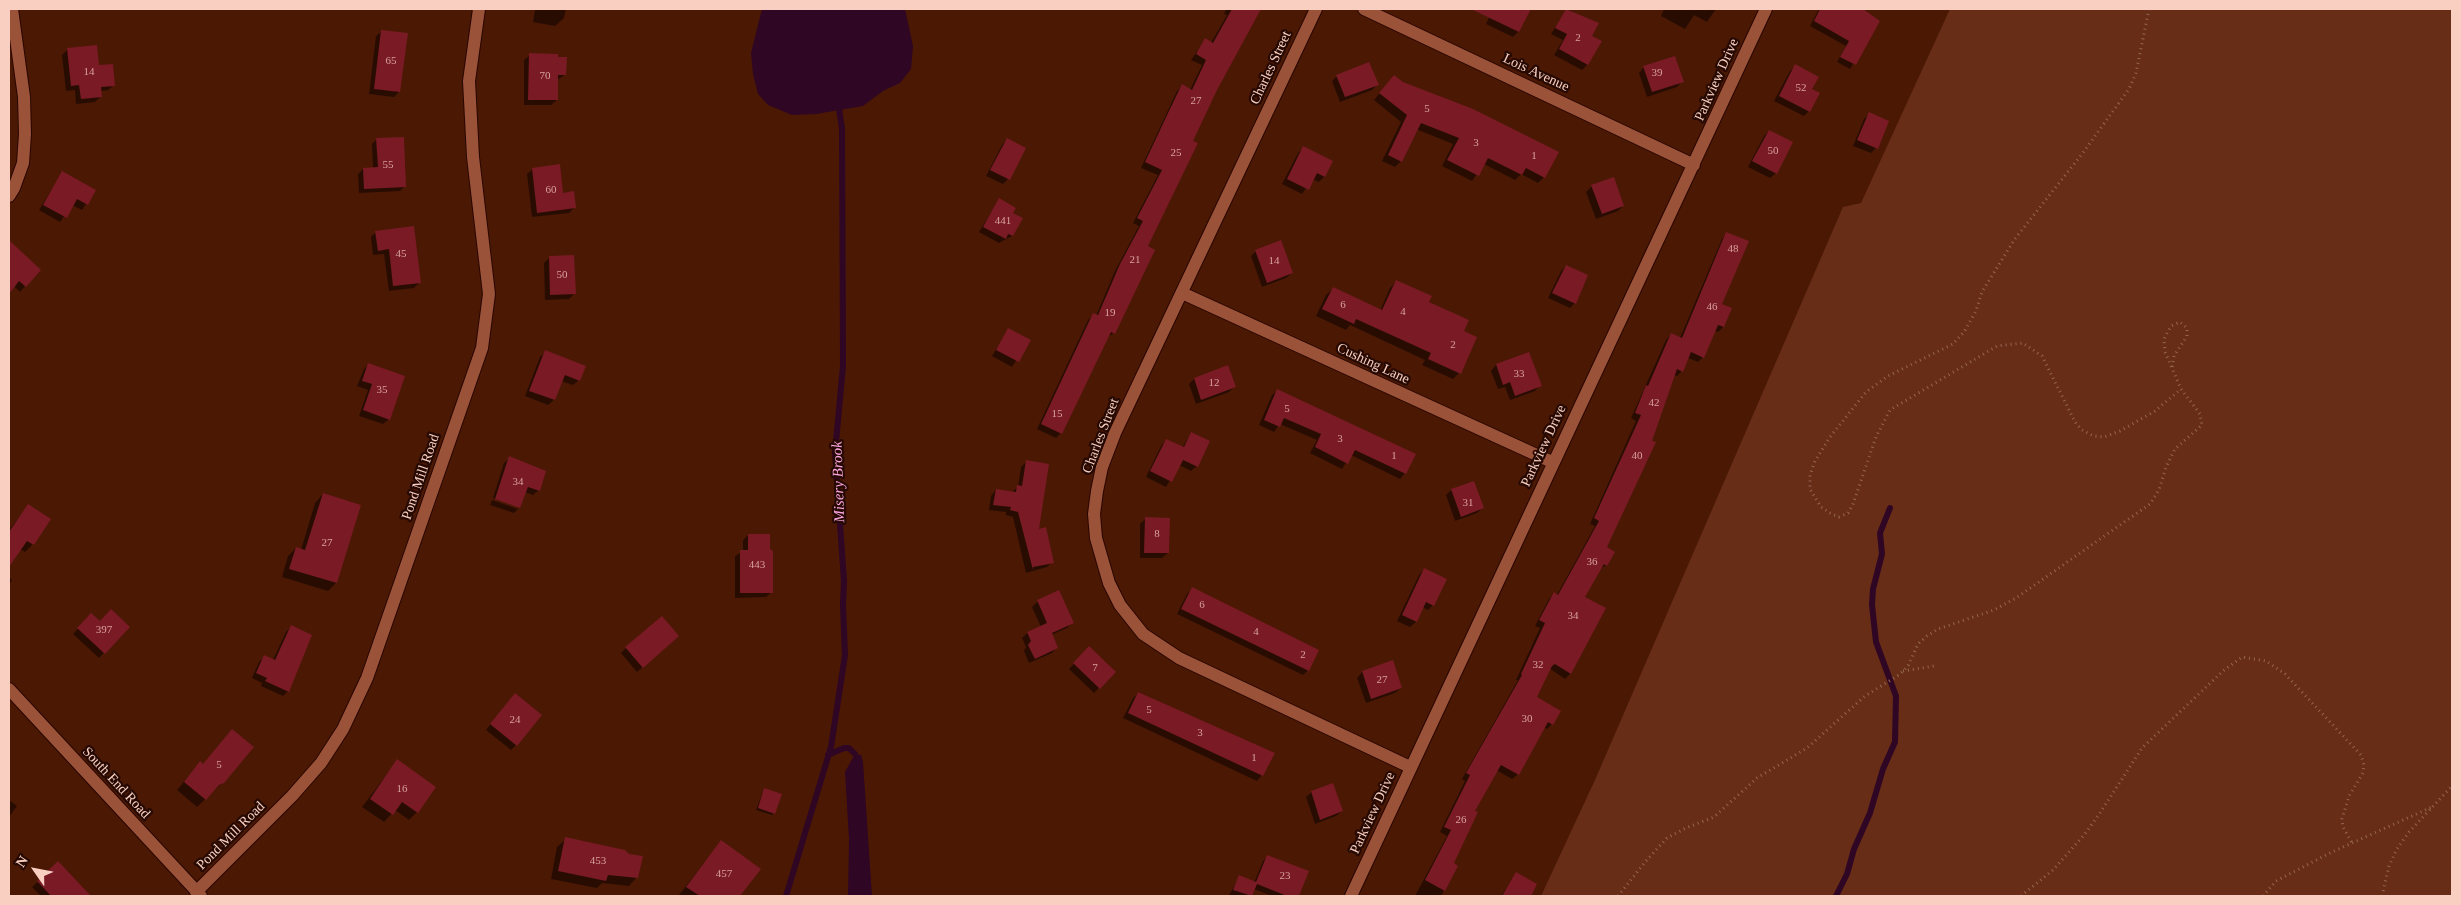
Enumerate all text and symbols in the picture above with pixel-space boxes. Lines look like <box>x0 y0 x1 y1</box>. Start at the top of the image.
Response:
street label: Charles Street <box>1247 29 1295 107</box>
house number: 2 <box>1575 31 1581 45</box>
street label: Parkview Drive <box>1691 36 1743 124</box>
street label: Lois Avenue <box>1500 50 1572 96</box>
house number: 65 <box>386 54 396 68</box>
house number: 14 <box>84 65 95 79</box>
house number: 39 <box>1651 66 1662 80</box>
house number: 70 <box>540 69 550 83</box>
house number: 52 <box>1795 81 1806 95</box>
house number: 27 <box>1190 94 1202 108</box>
house number: 5 <box>1424 102 1430 116</box>
house number: 3 <box>1473 136 1479 150</box>
house number: 50 <box>1768 144 1779 158</box>
house number: 25 <box>1170 146 1182 160</box>
house number: 1 <box>1531 149 1537 163</box>
house number: 55 <box>382 158 393 172</box>
house number: 60 <box>546 183 556 197</box>
house number: 441 <box>995 214 1011 228</box>
house number: 48 <box>1728 242 1739 256</box>
house number: 45 <box>396 247 406 261</box>
house number: 21 <box>1130 253 1140 267</box>
house number: 14 <box>1268 254 1280 268</box>
house number: 50 <box>556 268 568 282</box>
house number: 6 <box>1340 298 1346 312</box>
house number: 46 <box>1706 300 1718 314</box>
house number: 4 <box>1400 305 1406 319</box>
house number: 19 <box>1104 306 1116 320</box>
house number: 2 <box>1450 338 1456 352</box>
street label: Cushing Lane <box>1334 340 1412 388</box>
house number: 33 <box>1514 367 1525 381</box>
house number: 12 <box>1208 376 1220 390</box>
house number: 35 <box>377 383 388 397</box>
street label: Charles Street <box>1079 396 1123 476</box>
house number: 42 <box>1648 396 1660 410</box>
house number: 5 <box>1284 402 1290 416</box>
street label: Parkview Drive <box>1518 402 1570 490</box>
house number: 15 <box>1052 407 1062 421</box>
street label: Pond Mill Road <box>398 432 444 522</box>
house number: 3 <box>1337 432 1343 446</box>
water label: Misery Brook <box>829 441 849 523</box>
house number: 1 <box>1391 449 1397 463</box>
house number: 40 <box>1631 449 1642 463</box>
house number: 34 <box>512 475 524 489</box>
house number: 31 <box>1462 496 1474 510</box>
house number: 8 <box>1154 527 1160 541</box>
house number: 27 <box>322 536 332 550</box>
house number: 36 <box>1586 555 1598 569</box>
house number: 443 <box>749 558 765 572</box>
house number: 6 <box>1199 598 1205 612</box>
house number: 34 <box>1568 609 1579 623</box>
house number: 397 <box>96 623 112 637</box>
house number: 4 <box>1253 625 1259 639</box>
house number: 2 <box>1300 648 1306 662</box>
house number: 32 <box>1532 658 1544 672</box>
house number: 7 <box>1092 661 1098 675</box>
house number: 27 <box>1376 673 1388 687</box>
house number: 5 <box>1146 703 1152 717</box>
house number: 30 <box>1521 712 1532 726</box>
house number: 24 <box>510 713 520 727</box>
house number: 3 <box>1197 726 1203 740</box>
street label: South End Road <box>79 744 153 822</box>
house number: 1 <box>1251 751 1257 765</box>
house number: 5 <box>216 758 222 772</box>
street label: Parkview Drive <box>1347 769 1399 857</box>
house number: 16 <box>397 782 408 796</box>
street label: Pond Mill Road <box>193 798 269 874</box>
house number: 26 <box>1455 813 1466 827</box>
north arrow <box>10 845 60 895</box>
text: N <box>13 853 31 870</box>
house number: 453 <box>590 854 606 868</box>
house number: 457 <box>716 867 732 881</box>
house number: 23 <box>1280 869 1290 883</box>

